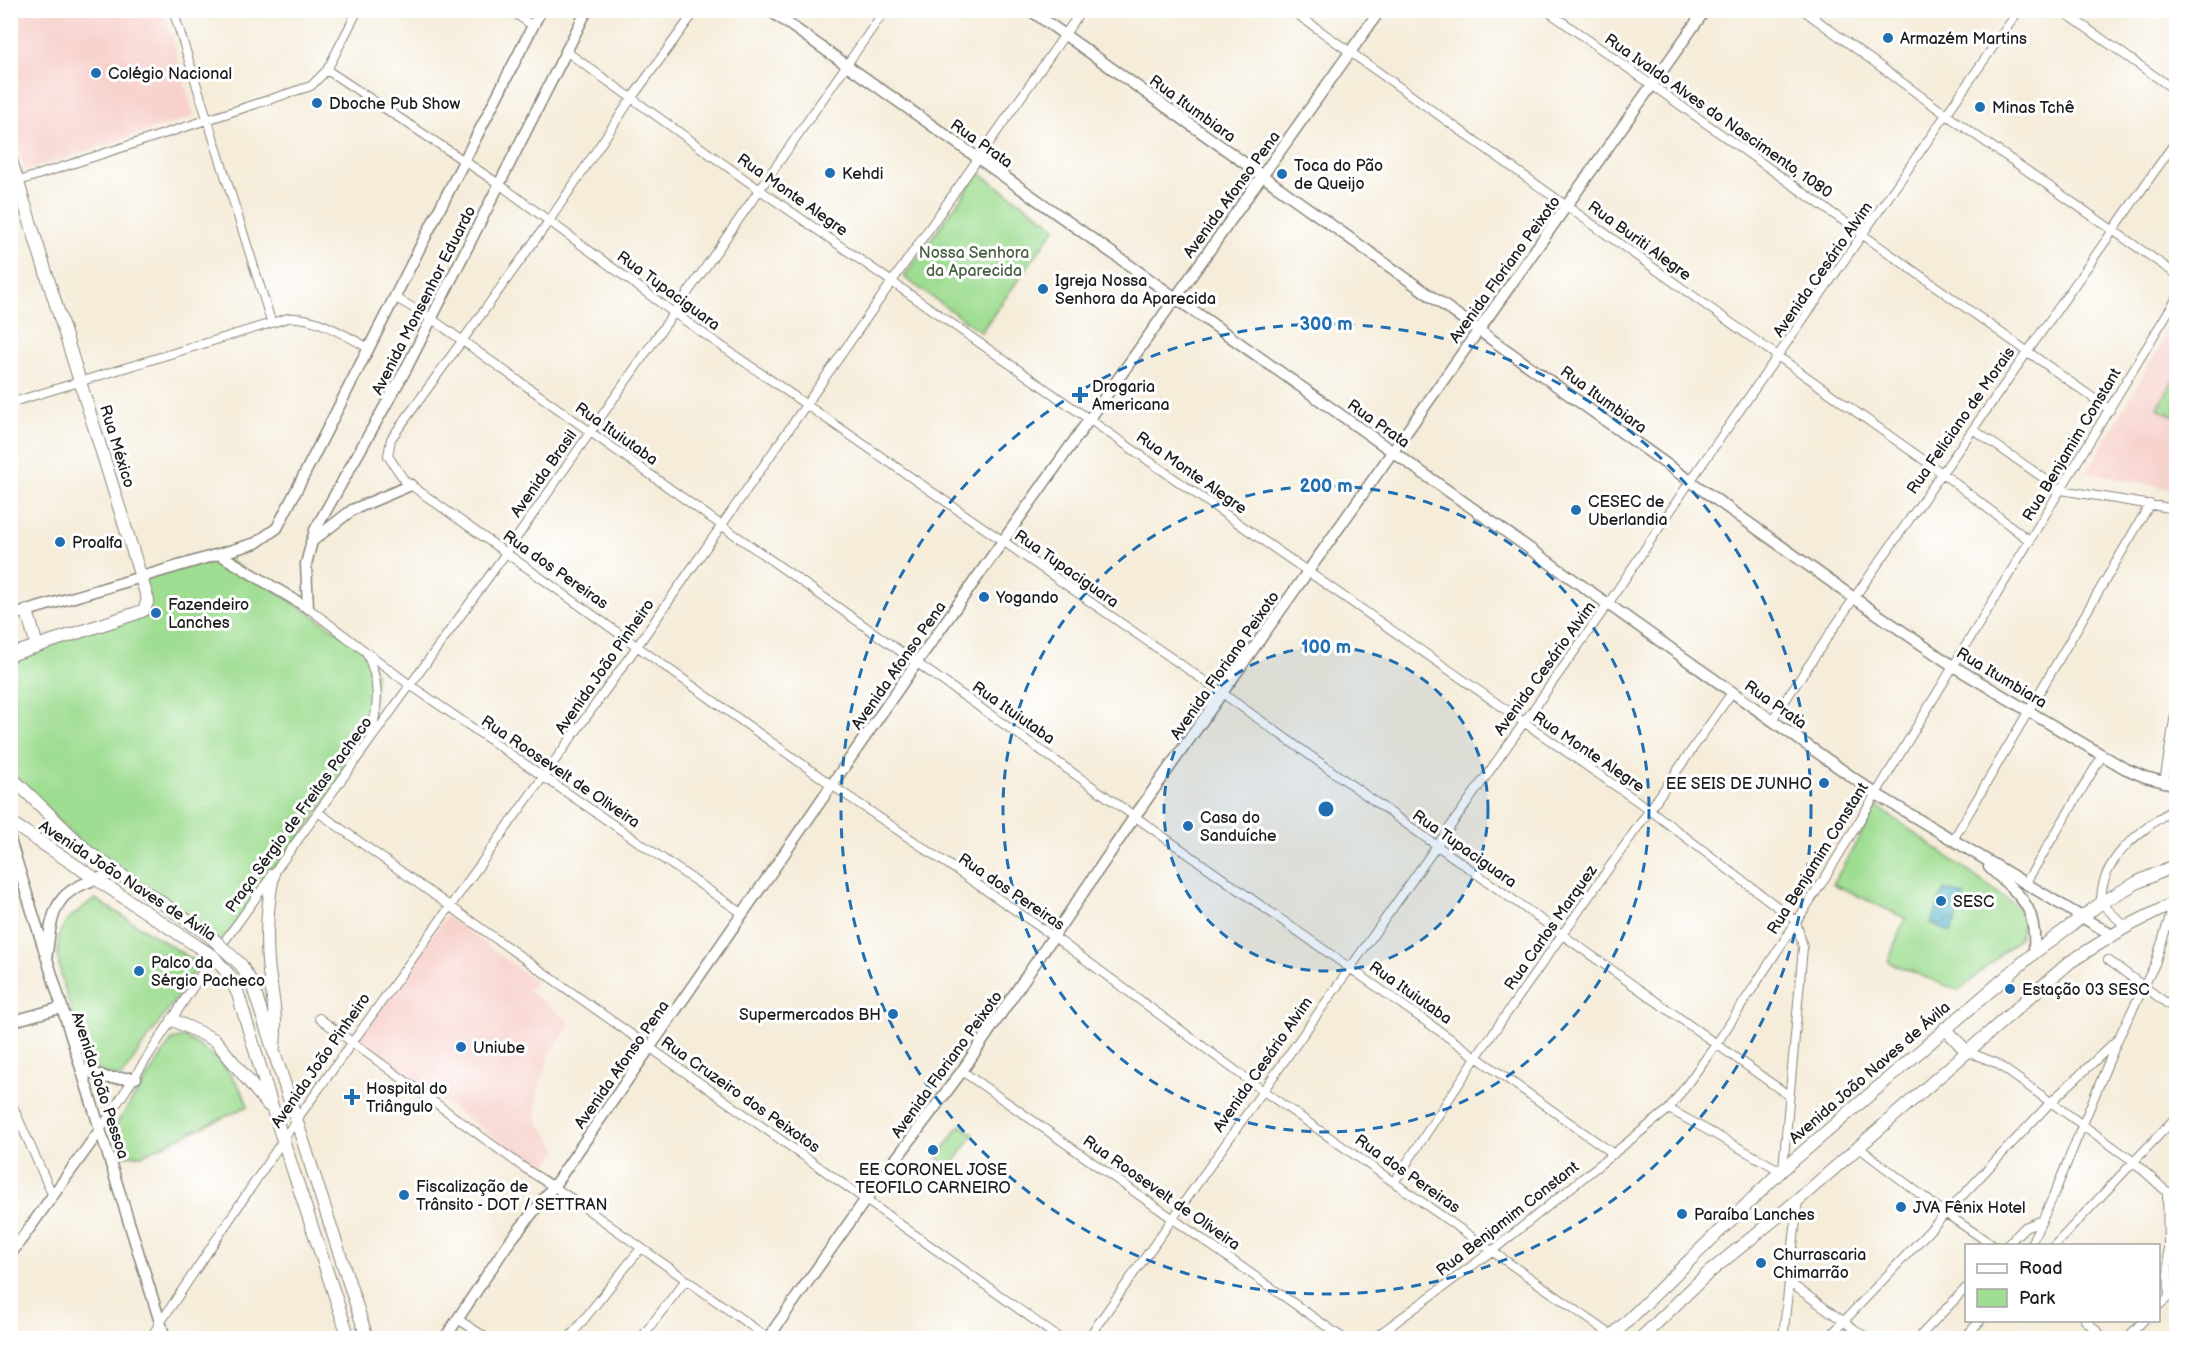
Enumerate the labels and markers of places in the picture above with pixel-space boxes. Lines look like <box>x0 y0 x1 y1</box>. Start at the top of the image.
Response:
place label: Armazém Martins <box>1900 30 2027 49</box>
marker: Armazém Martins <box>1881 31 1895 45</box>
place label: Colégio Nacional <box>108 65 232 84</box>
marker: Colégio Nacional <box>89 66 103 80</box>
place label: Dboche Pub Show <box>329 95 460 114</box>
marker: Dboche Pub Show <box>310 96 324 110</box>
place label: Minas Tchê <box>1992 99 2075 118</box>
marker: Minas Tchê <box>1973 100 1987 114</box>
place label: Toca do Pão de Queijo <box>1294 157 1383 194</box>
place label: Kehdi <box>842 165 883 184</box>
marker: Kehdi <box>823 166 837 180</box>
marker: Toca do Pão de Queijo <box>1275 167 1289 181</box>
place label: Igreja Nossa Senhora da Aparecida <box>1055 272 1216 309</box>
marker: Igreja Nossa Senhora da Aparecida <box>1036 282 1050 296</box>
place label: Drogaria Americana <box>1092 378 1170 415</box>
marker: Drogaria Americana <box>1073 388 1087 402</box>
place label: CESEC de Uberlandia <box>1588 493 1668 530</box>
marker: CESEC de Uberlandia <box>1569 503 1583 517</box>
place label: Proalfa <box>72 534 123 553</box>
marker: Proalfa <box>53 535 67 549</box>
place label: Yogando <box>995 589 1059 608</box>
marker: Yogando <box>977 590 991 604</box>
place label: Fazendeiro Lanches <box>168 596 249 633</box>
marker: Fazendeiro Lanches <box>149 606 163 620</box>
place label: EE SEIS DE JUNHO <box>1666 775 1812 794</box>
marker: EE SEIS DE JUNHO <box>1817 776 1831 790</box>
centre of rings <box>1316 799 1336 819</box>
place label: Casa do Sanduíche <box>1200 809 1277 846</box>
marker: Casa do Sanduíche <box>1181 819 1195 833</box>
place label: SESC <box>1953 893 1994 912</box>
marker: SESC <box>1934 894 1948 908</box>
place label: Palco da Sérgio Pacheco <box>151 954 265 991</box>
marker: Palco da Sérgio Pacheco <box>132 964 146 978</box>
place label: Estação 03 SESC <box>2022 981 2150 1000</box>
marker: Estação 03 SESC <box>2003 982 2017 996</box>
place label: Supermercados BH <box>739 1006 881 1025</box>
marker: Supermercados BH <box>886 1007 900 1021</box>
place label: Uniube <box>473 1039 525 1058</box>
marker: Uniube <box>454 1040 468 1054</box>
place label: Hospital do Triângulo <box>366 1080 447 1117</box>
marker: Hospital do Triângulo <box>343 1088 361 1106</box>
marker: EE CORONEL JOSE TEOFILO CARNEIRO <box>926 1143 940 1157</box>
place label: EE CORONEL JOSE TEOFILO CARNEIRO <box>855 1161 1011 1198</box>
place label: Fiscalização de Trânsito - DOT / SETTRAN <box>416 1178 607 1215</box>
marker: Fiscalização de Trânsito - DOT / SETTRAN <box>397 1188 411 1202</box>
place label: JVA Fênix Hotel <box>1913 1199 2026 1218</box>
marker: JVA Fênix Hotel <box>1894 1200 1908 1214</box>
place label: Paraíba Lanches <box>1694 1206 1815 1225</box>
marker: Paraíba Lanches <box>1675 1207 1689 1221</box>
place label: Churrascaria Chimarrão <box>1773 1246 1866 1283</box>
marker: Churrascaria Chimarrão <box>1754 1256 1768 1270</box>

